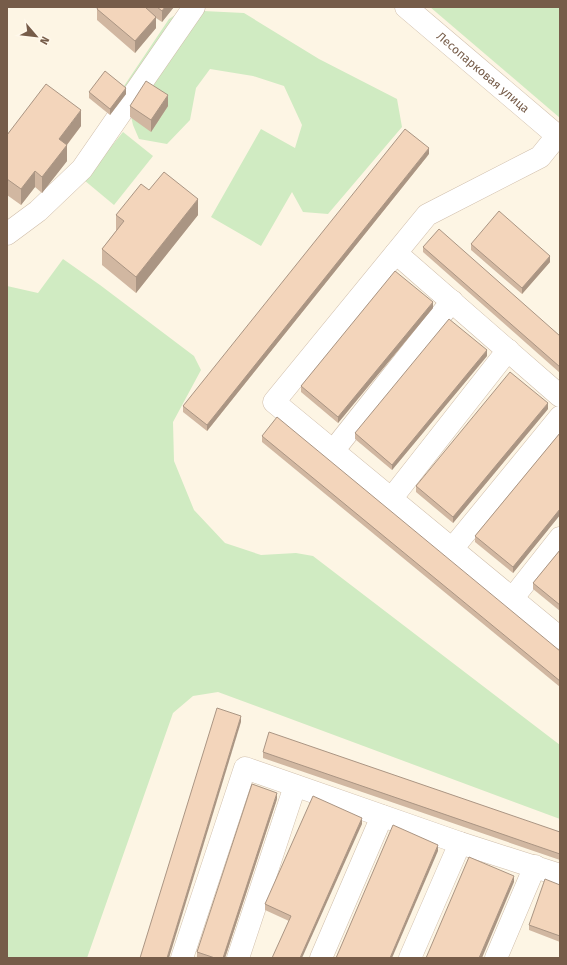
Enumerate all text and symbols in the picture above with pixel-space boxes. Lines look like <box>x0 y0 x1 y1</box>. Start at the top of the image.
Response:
north arrow <box>16 16 56 56</box>
street label: Лесопарковая улица <box>434 29 532 116</box>
text: N <box>37 34 52 47</box>

